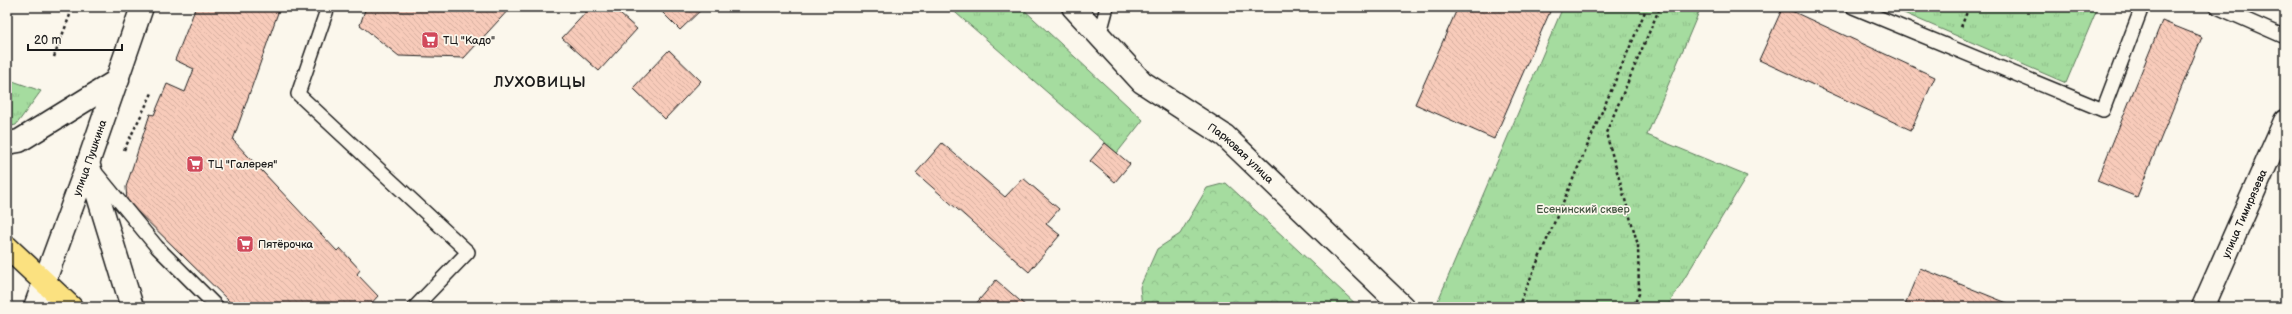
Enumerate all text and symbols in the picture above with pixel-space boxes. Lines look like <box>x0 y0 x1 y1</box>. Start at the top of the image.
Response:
scale bar <box>28 26 122 52</box>
supermarket icon: ТЦ "Кадо" <box>420 30 440 50</box>
text: 20 m <box>34 33 61 48</box>
place label: ТЦ "Кадо" <box>443 34 495 47</box>
district label: ЛУХОВИЦЫ <box>493 73 586 92</box>
street label: улица Пушкина <box>70 118 110 198</box>
street label: Парковая улица <box>1205 121 1277 187</box>
supermarket icon: ТЦ "Галерея" <box>185 154 205 174</box>
place label: ТЦ "Галерея" <box>208 158 277 171</box>
street label: улица Тимирязева <box>2219 167 2270 260</box>
park label: Есенинский сквер <box>1536 203 1630 216</box>
supermarket icon: Пятёрочка <box>235 234 255 254</box>
place label: Пятёрочка <box>258 238 314 251</box>

